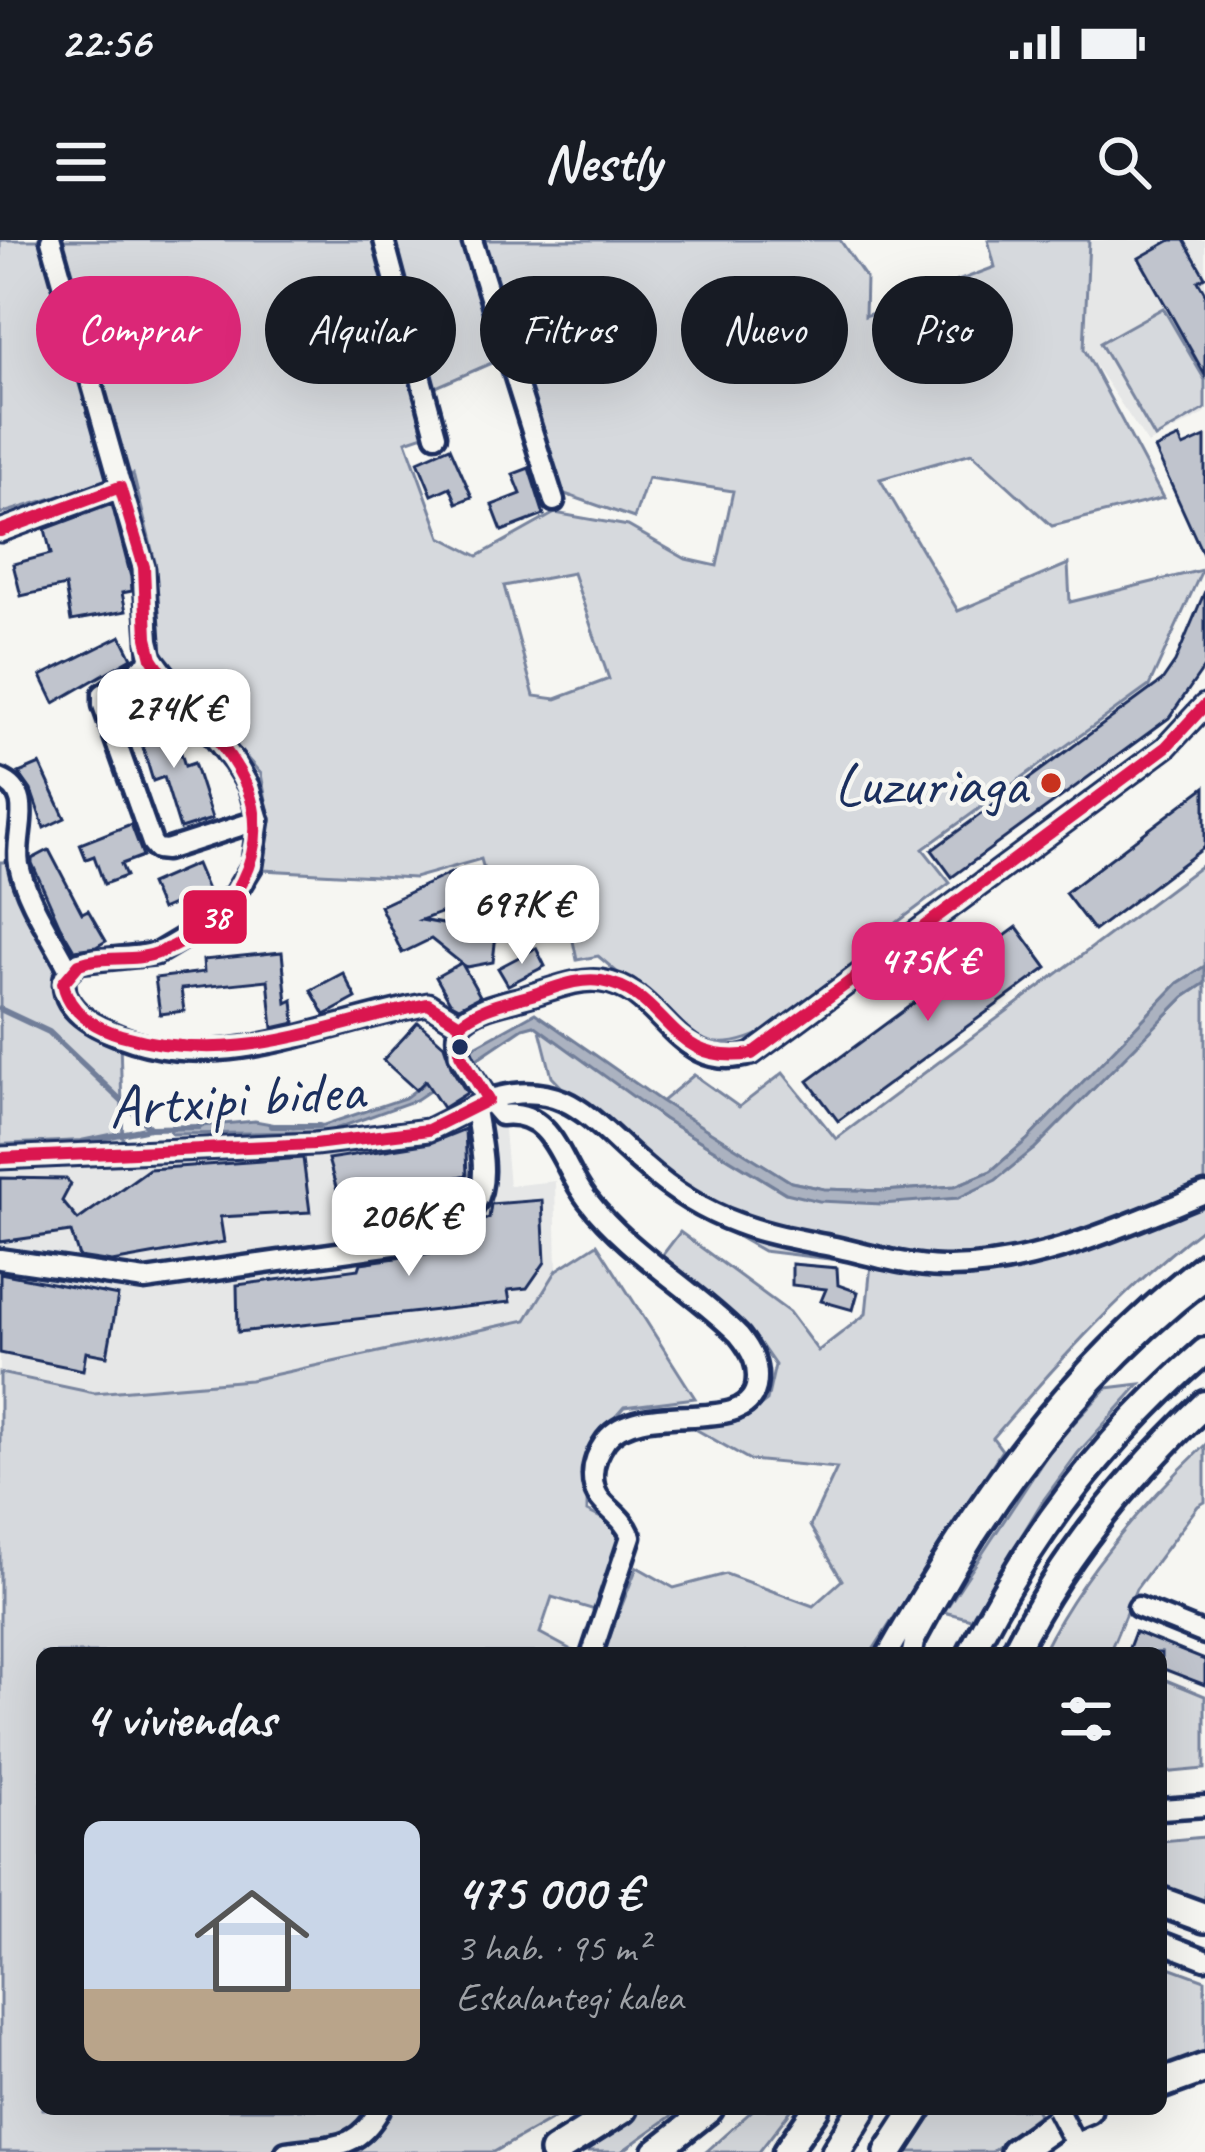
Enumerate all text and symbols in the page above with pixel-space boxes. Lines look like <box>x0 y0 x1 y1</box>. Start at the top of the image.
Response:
text: 22:56 <box>60 14 150 71</box>
text: Nestly <box>544 128 661 196</box>
icon: menu <box>48 129 114 195</box>
icon: search <box>1091 129 1157 195</box>
chip: Comprar <box>36 276 241 384</box>
chip: Alquilar <box>265 276 456 384</box>
chip: Filtros <box>480 276 657 384</box>
chip: Nuevo <box>681 276 848 384</box>
chip: Piso <box>872 276 1013 384</box>
pin: 274K € <box>76 669 272 771</box>
text: 274K € <box>124 683 224 732</box>
place label: Luzuriaga <box>834 746 1031 822</box>
marker: Luzuriaga <box>1038 770 1064 796</box>
pin: 697K € <box>424 865 620 967</box>
text: 697K € <box>472 879 572 928</box>
line badge: 38 <box>181 888 249 946</box>
text: 38 <box>200 896 234 938</box>
pin: 475K € <box>830 922 1026 1024</box>
text: 475K € <box>879 936 977 985</box>
unlabelled marker <box>449 1036 471 1058</box>
street label: Artxipi bidea <box>106 1051 370 1145</box>
pin: 206K € <box>311 1177 507 1279</box>
text: 206K € <box>359 1191 459 1240</box>
icon: filters <box>1053 1686 1119 1752</box>
text: 4 viviendas <box>84 1687 275 1751</box>
text: 475 000 € <box>456 1860 640 1924</box>
icon: home <box>180 1869 324 2013</box>
text: 3 hab. · 95 m² <box>456 1924 648 1973</box>
text: Eskalantegi kalea <box>456 1973 683 2022</box>

